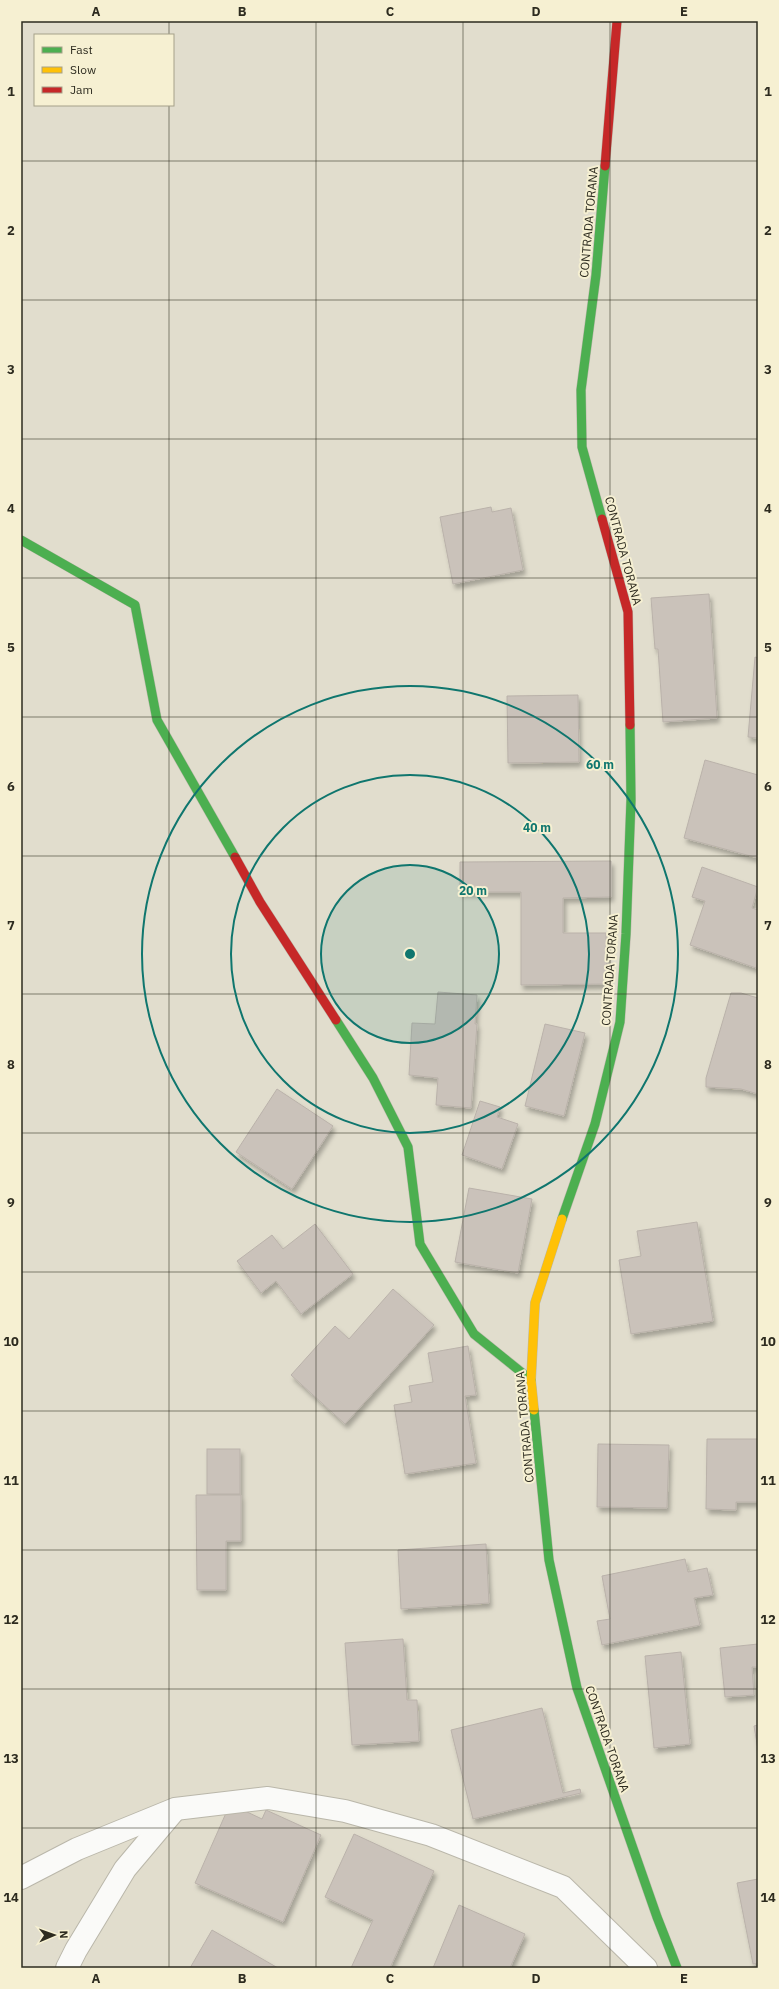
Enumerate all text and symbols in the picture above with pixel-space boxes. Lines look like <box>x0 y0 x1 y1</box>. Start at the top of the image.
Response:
text: A <box>92 3 101 20</box>
text: B <box>238 3 247 20</box>
text: C <box>386 3 395 20</box>
text: D <box>531 3 541 20</box>
text: E <box>680 3 688 20</box>
legend <box>34 34 174 106</box>
text: Fast <box>70 42 93 57</box>
text: Slow <box>70 62 96 77</box>
text: Jam <box>70 82 93 97</box>
text: 1 <box>7 83 15 100</box>
text: 1 <box>764 83 772 100</box>
street label: CONTRADA TORANA <box>576 165 601 278</box>
text: 2 <box>7 222 15 239</box>
text: 2 <box>764 222 772 239</box>
text: 3 <box>7 361 15 378</box>
text: 3 <box>764 361 772 378</box>
street label: CONTRADA TORANA <box>602 495 645 607</box>
text: 4 <box>7 500 15 517</box>
text: 4 <box>764 500 772 517</box>
text: 5 <box>7 639 15 656</box>
text: 5 <box>764 639 772 656</box>
text: 60 m <box>586 757 614 772</box>
text: 6 <box>7 778 15 795</box>
text: 6 <box>764 778 772 795</box>
text: 40 m <box>523 820 551 835</box>
text: 20 m <box>459 883 487 898</box>
street label: CONTRADA TORANA <box>598 913 621 1026</box>
text: 7 <box>7 917 15 934</box>
text: 7 <box>764 917 772 934</box>
centre of rings <box>403 947 417 961</box>
text: 8 <box>7 1056 15 1073</box>
text: 8 <box>764 1056 772 1073</box>
text: 9 <box>7 1194 15 1211</box>
text: 9 <box>764 1194 772 1211</box>
text: 10 <box>3 1333 19 1350</box>
text: 10 <box>760 1333 776 1350</box>
street label: CONTRADA TORANA <box>512 1370 537 1483</box>
text: 11 <box>3 1472 19 1489</box>
text: 11 <box>760 1472 776 1489</box>
text: 12 <box>3 1611 19 1628</box>
text: 12 <box>760 1611 776 1628</box>
street label: CONTRADA TORANA <box>582 1684 633 1794</box>
text: 13 <box>3 1750 19 1767</box>
text: 13 <box>760 1750 776 1767</box>
text: 14 <box>3 1889 19 1906</box>
text: 14 <box>760 1889 776 1906</box>
north arrow <box>34 1915 74 1955</box>
text: N <box>57 1930 71 1939</box>
text: A <box>92 1970 101 1987</box>
text: B <box>238 1970 247 1987</box>
text: C <box>386 1970 395 1987</box>
text: D <box>531 1970 541 1987</box>
text: E <box>680 1970 688 1987</box>

